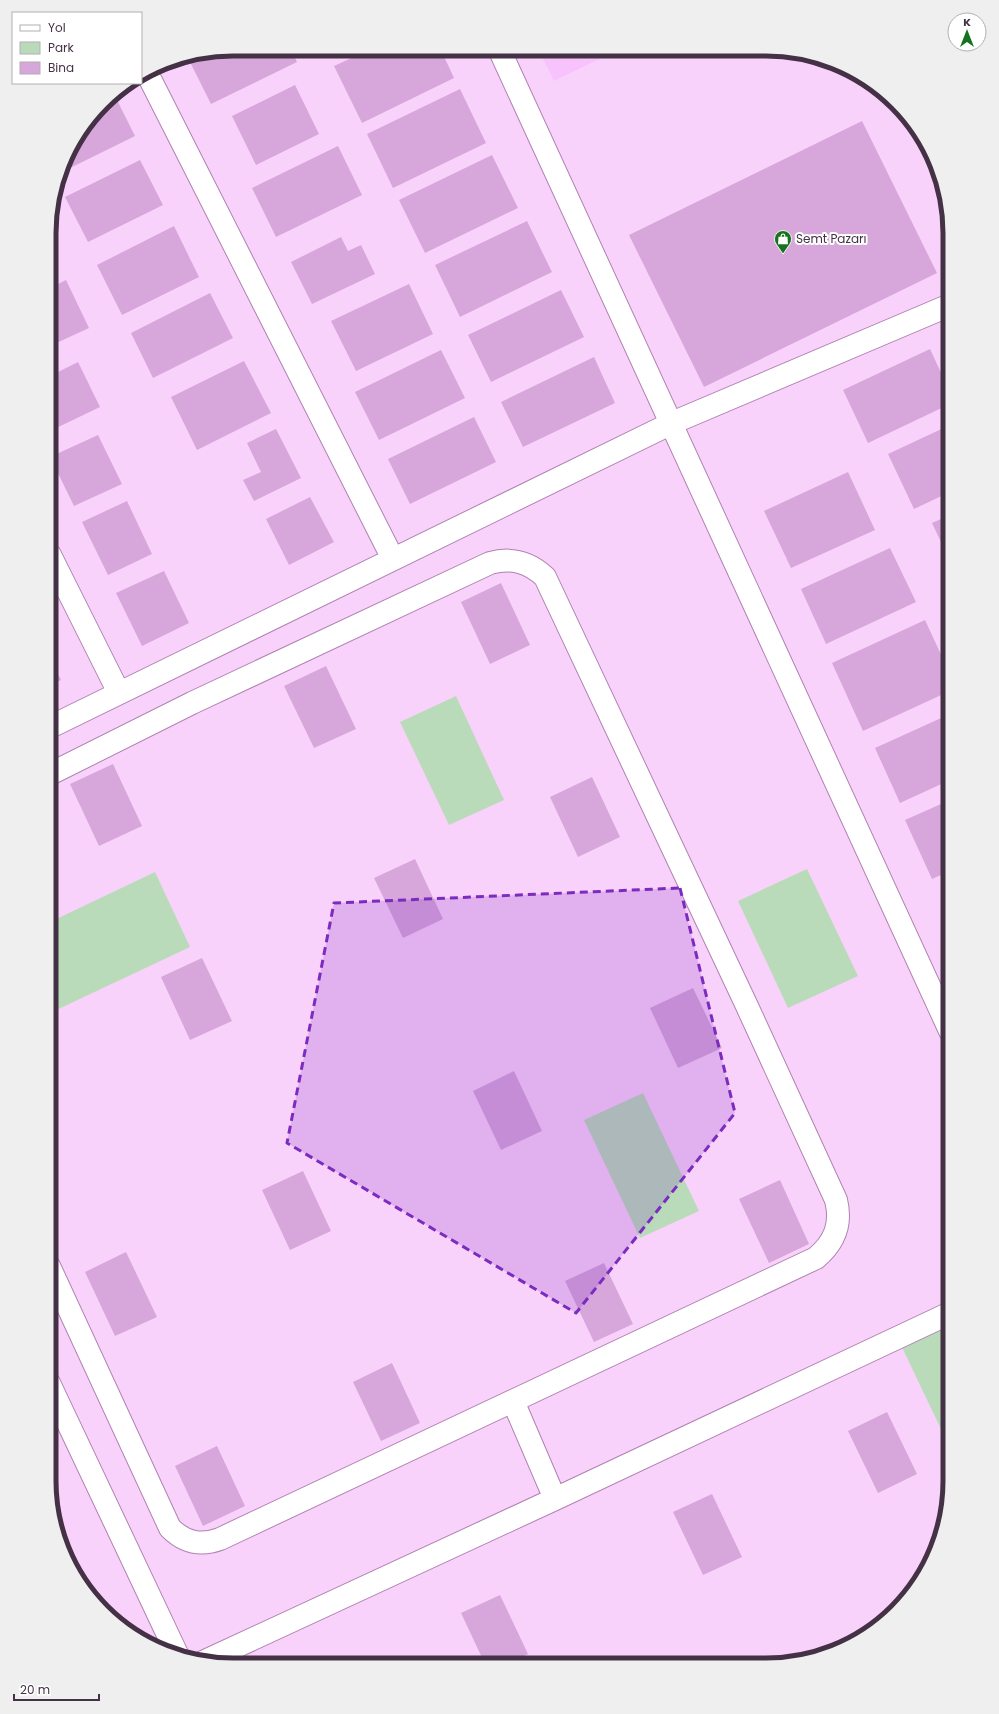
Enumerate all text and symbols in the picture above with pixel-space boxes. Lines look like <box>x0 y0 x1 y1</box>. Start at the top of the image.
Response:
legend <box>12 12 142 84</box>
north arrow <box>947 12 987 52</box>
text: K <box>963 14 971 30</box>
text: Yol <box>48 19 66 36</box>
text: Park <box>48 39 75 56</box>
text: Bina <box>48 59 74 76</box>
shop icon: Semt Pazarı <box>773 229 793 254</box>
place label: Semt Pazarı <box>796 230 867 247</box>
scale bar <box>14 1676 99 1702</box>
text: 20 m <box>20 1681 50 1698</box>

